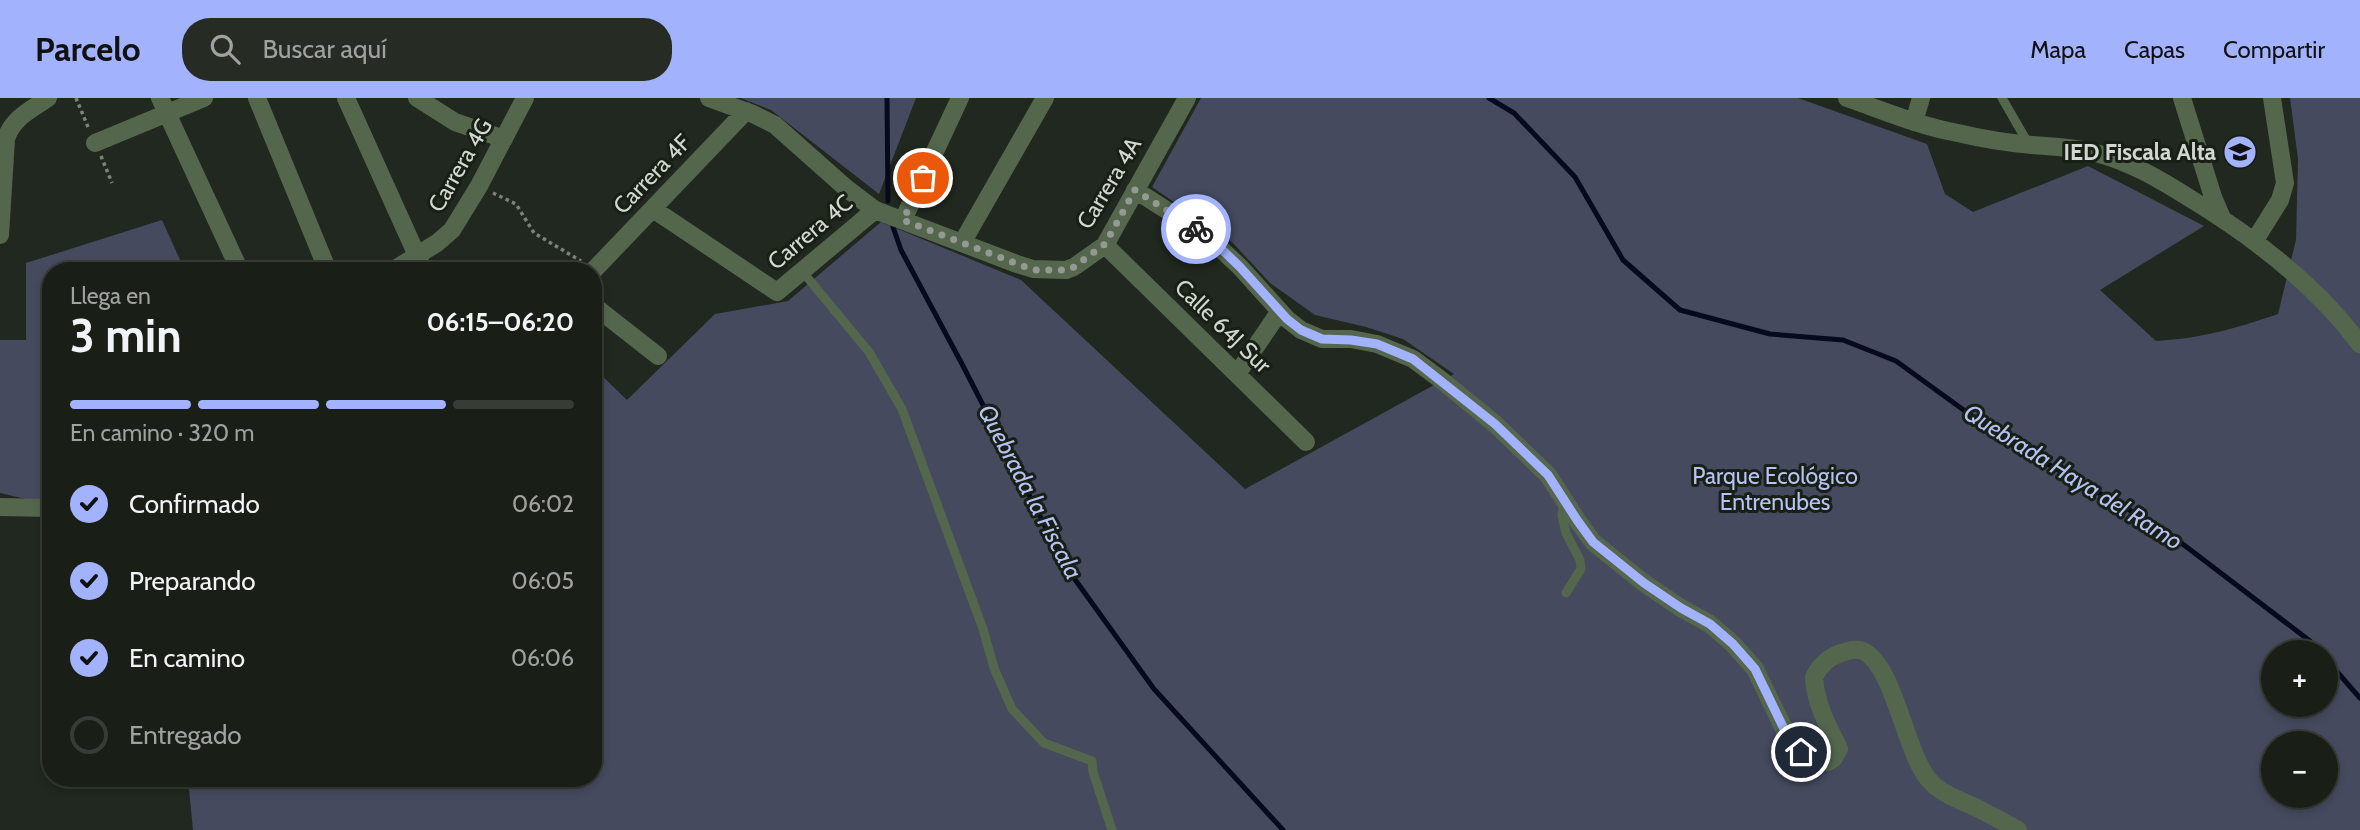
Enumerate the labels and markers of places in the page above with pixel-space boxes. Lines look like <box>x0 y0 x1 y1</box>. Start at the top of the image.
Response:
school or university icon: IED Fiscala Alta <box>2221 133 2259 171</box>
place label: IED Fiscala Alta <box>2063 138 2217 166</box>
pin <box>893 148 953 208</box>
pin <box>1771 722 1831 782</box>

